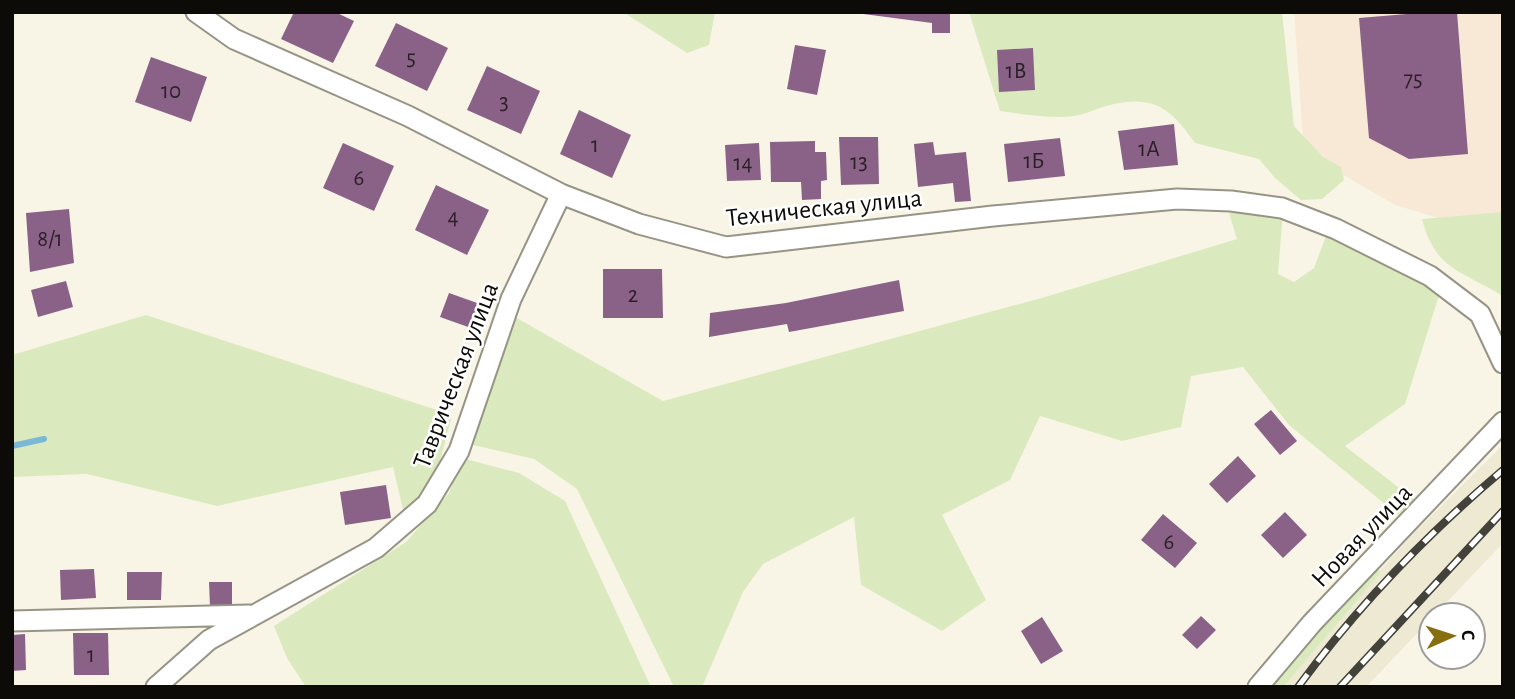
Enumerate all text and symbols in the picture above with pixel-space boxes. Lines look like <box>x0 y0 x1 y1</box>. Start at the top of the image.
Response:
house number: 5 <box>406 47 416 70</box>
house number: 1В <box>1006 60 1026 83</box>
house number: 75 <box>1403 68 1423 91</box>
house number: 10 <box>161 80 181 103</box>
house number: 3 <box>499 91 509 114</box>
house number: 1 <box>591 134 599 157</box>
house number: 1А <box>1138 138 1160 161</box>
house number: 1Б <box>1023 150 1045 173</box>
house number: 13 <box>850 151 868 174</box>
house number: 14 <box>734 152 752 175</box>
house number: 6 <box>354 167 364 190</box>
street label: Техническая улица <box>725 185 924 231</box>
house number: 4 <box>447 206 459 229</box>
house number: 8/1 <box>37 228 63 251</box>
street label: Таврическая улица <box>409 279 503 472</box>
house number: 2 <box>628 284 638 307</box>
street label: Новая улица <box>1306 479 1417 592</box>
house number: 6 <box>1164 531 1174 554</box>
north arrow <box>1417 601 1487 671</box>
text: С <box>1458 629 1477 641</box>
house number: 1 <box>87 644 95 667</box>

